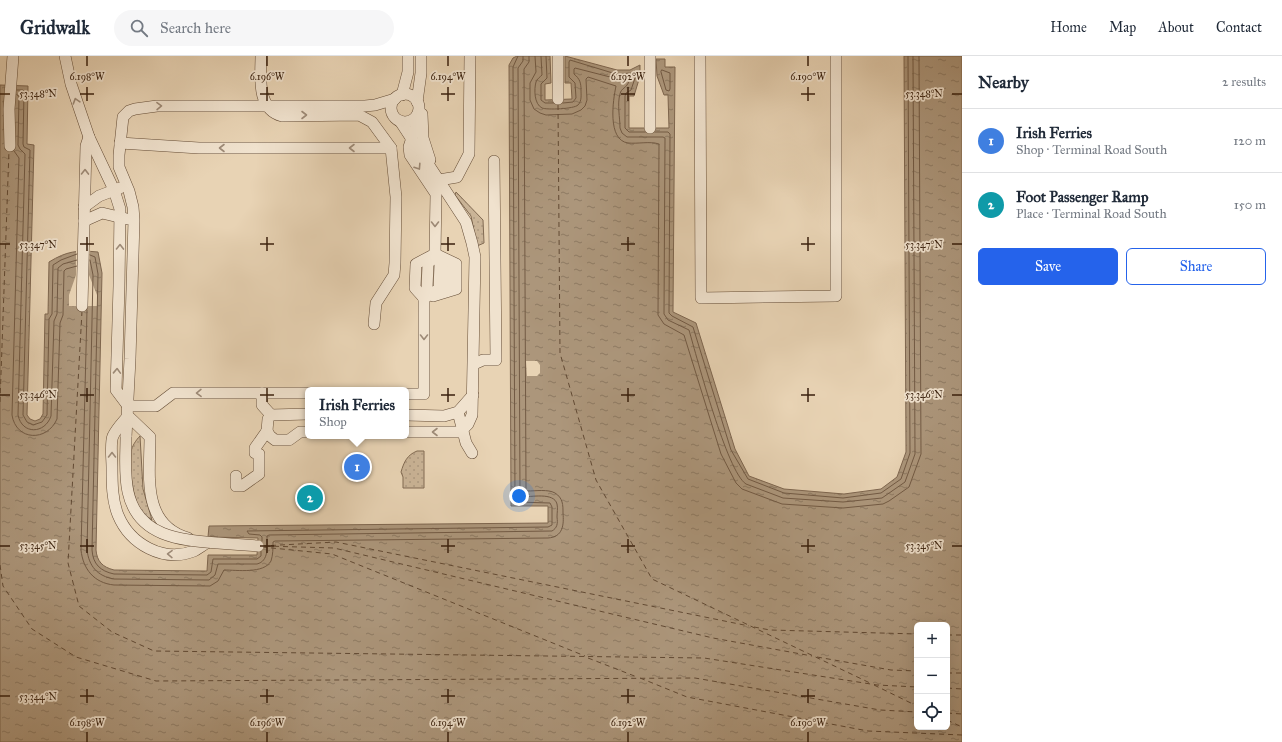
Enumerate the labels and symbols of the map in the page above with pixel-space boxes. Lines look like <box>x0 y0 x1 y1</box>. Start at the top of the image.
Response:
text: 6.198°W <box>70 71 105 83</box>
text: 6.196°W <box>250 71 285 83</box>
text: 6.194°W <box>430 71 466 83</box>
text: 6.192°W <box>611 71 646 83</box>
text: 6.190°W <box>790 71 826 83</box>
text: 53.348°N <box>19 88 57 100</box>
text: 53.348°N <box>905 88 943 100</box>
one-way arrow <box>72 97 81 104</box>
one-way arrow <box>156 102 162 110</box>
one-way arrow <box>301 111 307 119</box>
one-way arrow <box>219 144 225 152</box>
one-way arrow <box>349 144 355 152</box>
one-way arrow <box>413 163 421 170</box>
one-way arrow <box>81 169 89 175</box>
one-way arrow <box>431 221 439 227</box>
text: 53.347°N <box>19 239 57 251</box>
text: 53.347°N <box>905 239 943 251</box>
one-way arrow <box>116 244 124 250</box>
one-way arrow <box>420 334 428 340</box>
one-way arrow <box>113 368 121 374</box>
text: 53.346°N <box>19 389 57 401</box>
one-way arrow <box>196 389 202 397</box>
text: 53.346°N <box>905 389 943 401</box>
one-way arrow <box>432 428 438 436</box>
one-way arrow <box>108 452 116 458</box>
pin: 1 <box>344 452 370 482</box>
pin: 2 <box>297 483 323 513</box>
your location <box>509 486 529 506</box>
text: 53.345°N <box>19 540 57 552</box>
text: 53.345°N <box>905 540 943 552</box>
one-way arrow <box>167 550 173 558</box>
text: 53.344°N <box>19 691 58 703</box>
text: 6.198°W <box>70 717 105 729</box>
text: 6.196°W <box>250 717 285 729</box>
text: 6.194°W <box>430 717 466 729</box>
text: 6.192°W <box>611 717 646 729</box>
text: 6.190°W <box>790 717 826 729</box>

